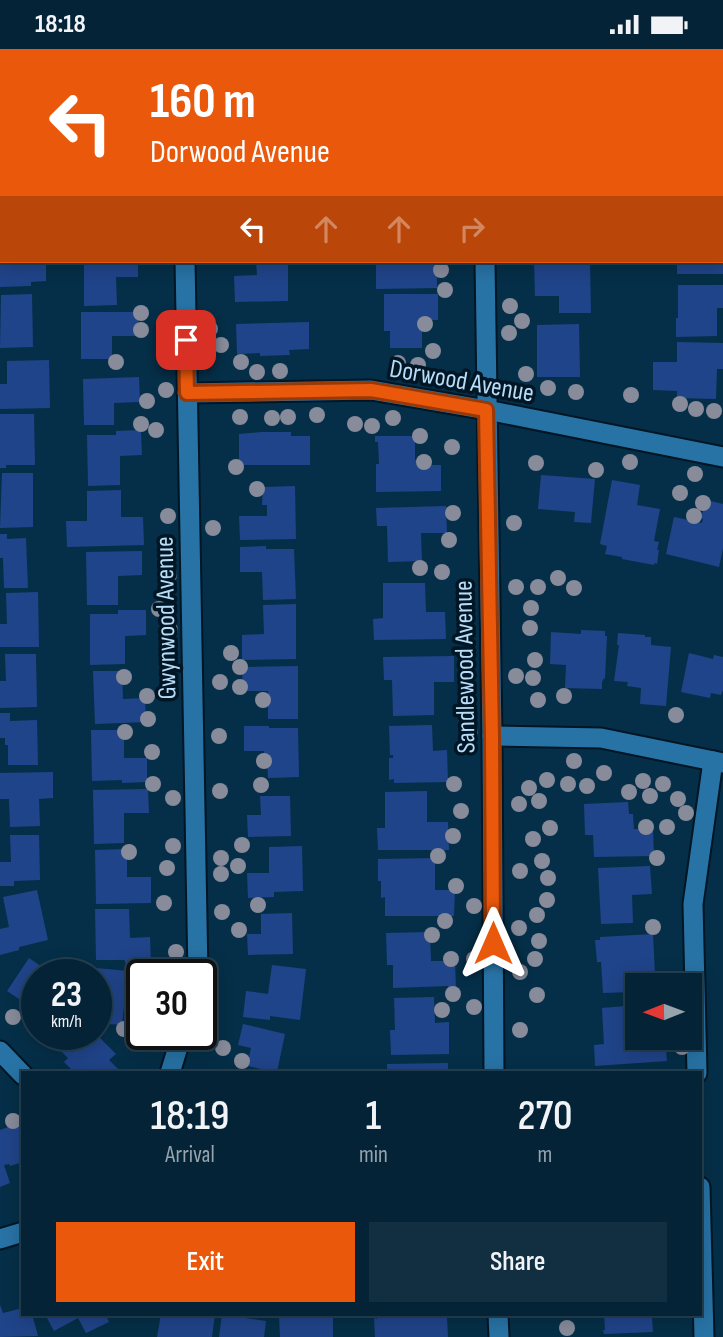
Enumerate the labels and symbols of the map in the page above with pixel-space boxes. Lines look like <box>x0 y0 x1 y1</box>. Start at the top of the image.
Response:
pin <box>156 310 216 370</box>
street label: Dorwood Avenue <box>387 354 536 409</box>
street label: Gwynwood Avenue <box>150 536 183 700</box>
street label: Sandlewood Avenue <box>448 580 483 754</box>
position arrow <box>456 906 530 980</box>
speed limit sign: 30 <box>126 959 217 1050</box>
north arrow <box>625 973 702 1050</box>

